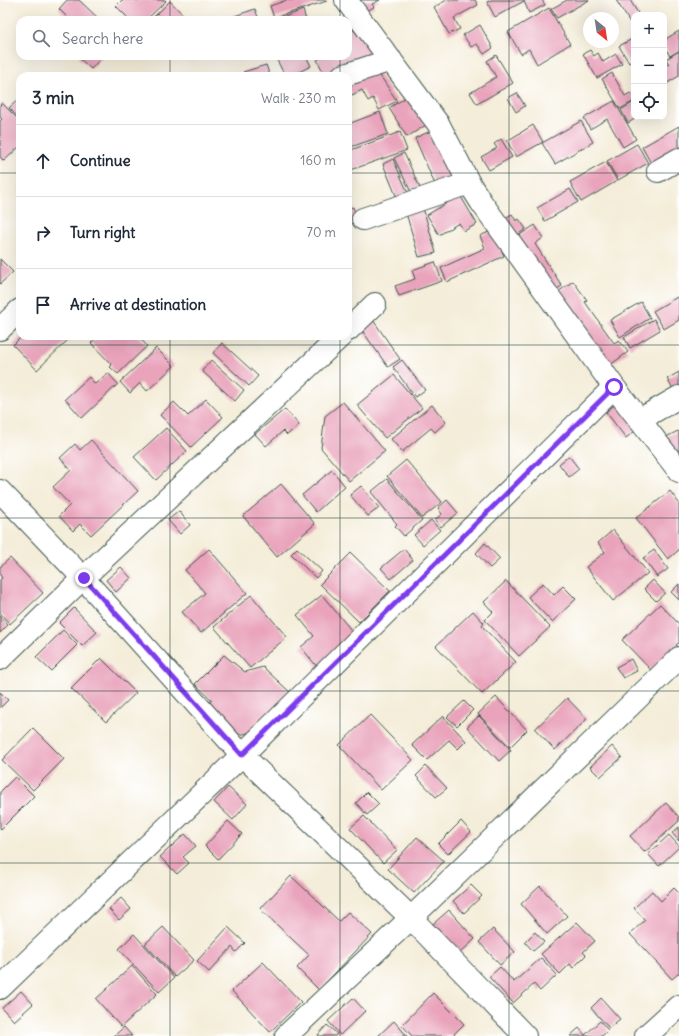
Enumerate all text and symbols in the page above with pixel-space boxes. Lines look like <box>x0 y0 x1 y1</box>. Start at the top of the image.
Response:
north arrow <box>583 12 619 48</box>
map controls <box>631 12 667 120</box>
button: + <box>631 12 667 48</box>
search box <box>16 16 352 60</box>
icon: search <box>30 27 52 49</box>
text: Search here <box>62 29 143 48</box>
button: − <box>631 48 667 84</box>
button: locate <box>631 84 667 120</box>
text: 3 min <box>32 87 74 109</box>
text: Walk · 230 m <box>261 90 336 107</box>
icon: ahead <box>32 150 54 172</box>
text: Continue <box>70 151 131 170</box>
text: 160 m <box>300 152 336 169</box>
icon: right <box>32 222 54 244</box>
text: Turn right <box>70 223 135 242</box>
text: 70 m <box>307 224 336 241</box>
icon: arrive <box>32 294 54 316</box>
text: Arrive at destination <box>70 295 206 314</box>
route start <box>605 378 623 396</box>
route end <box>75 569 93 587</box>

